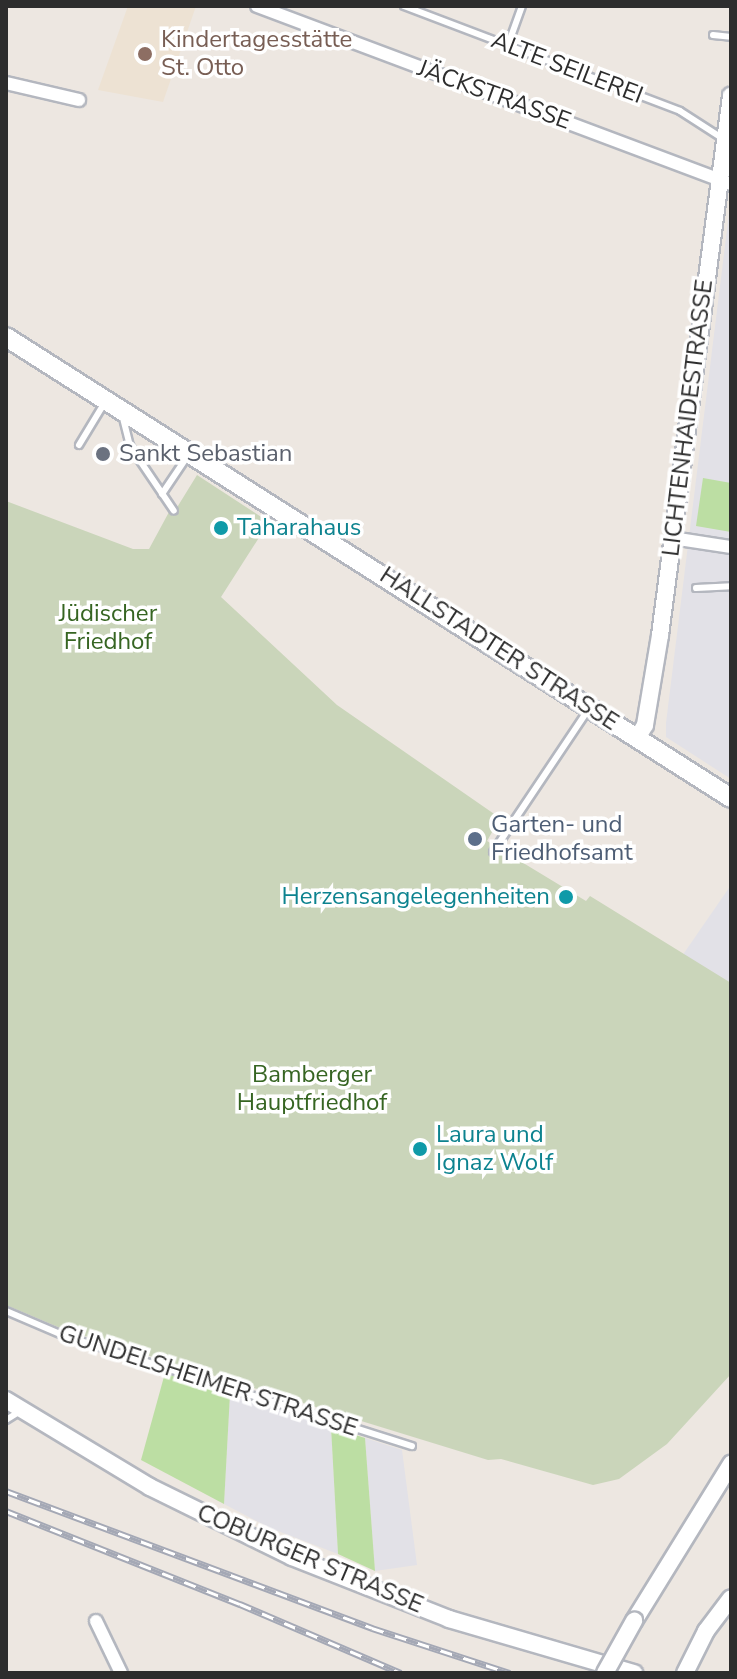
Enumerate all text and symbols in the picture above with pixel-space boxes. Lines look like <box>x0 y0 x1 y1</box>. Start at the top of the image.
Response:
place label: Kindertagesstätte St. Otto <box>161 26 352 82</box>
street label: ALTE SEILEREI <box>487 26 647 110</box>
marker: Kindertagesstätte St. Otto <box>136 45 154 63</box>
street label: JÄCKSTRASSE <box>413 54 575 136</box>
street label: LICHTENHAIDESTRASSE <box>657 278 719 558</box>
place label: Sankt Sebastian <box>119 440 292 468</box>
marker: Sankt Sebastian <box>94 445 112 463</box>
place label: Taharahaus <box>237 514 361 542</box>
marker: Taharahaus <box>212 519 230 537</box>
street label: HALLSTADTER STRASSE <box>374 561 624 737</box>
park label: Jüdischer Friedhof <box>59 600 157 656</box>
place label: Garten- und Friedhofsamt <box>491 811 633 867</box>
marker: Garten- und Friedhofsamt <box>466 830 484 848</box>
place label: Herzensangelegenheiten <box>281 883 550 911</box>
marker: Herzensangelegenheiten <box>557 888 575 906</box>
park label: Bamberger Hauptfriedhof <box>237 1061 387 1117</box>
place label: Laura und Ignaz Wolf <box>436 1121 553 1177</box>
marker: Laura und Ignaz Wolf <box>411 1140 429 1158</box>
street label: GUNDELSHEIMER STRASSE <box>55 1319 361 1443</box>
street label: COBURGER STRASSE <box>193 1498 427 1620</box>

